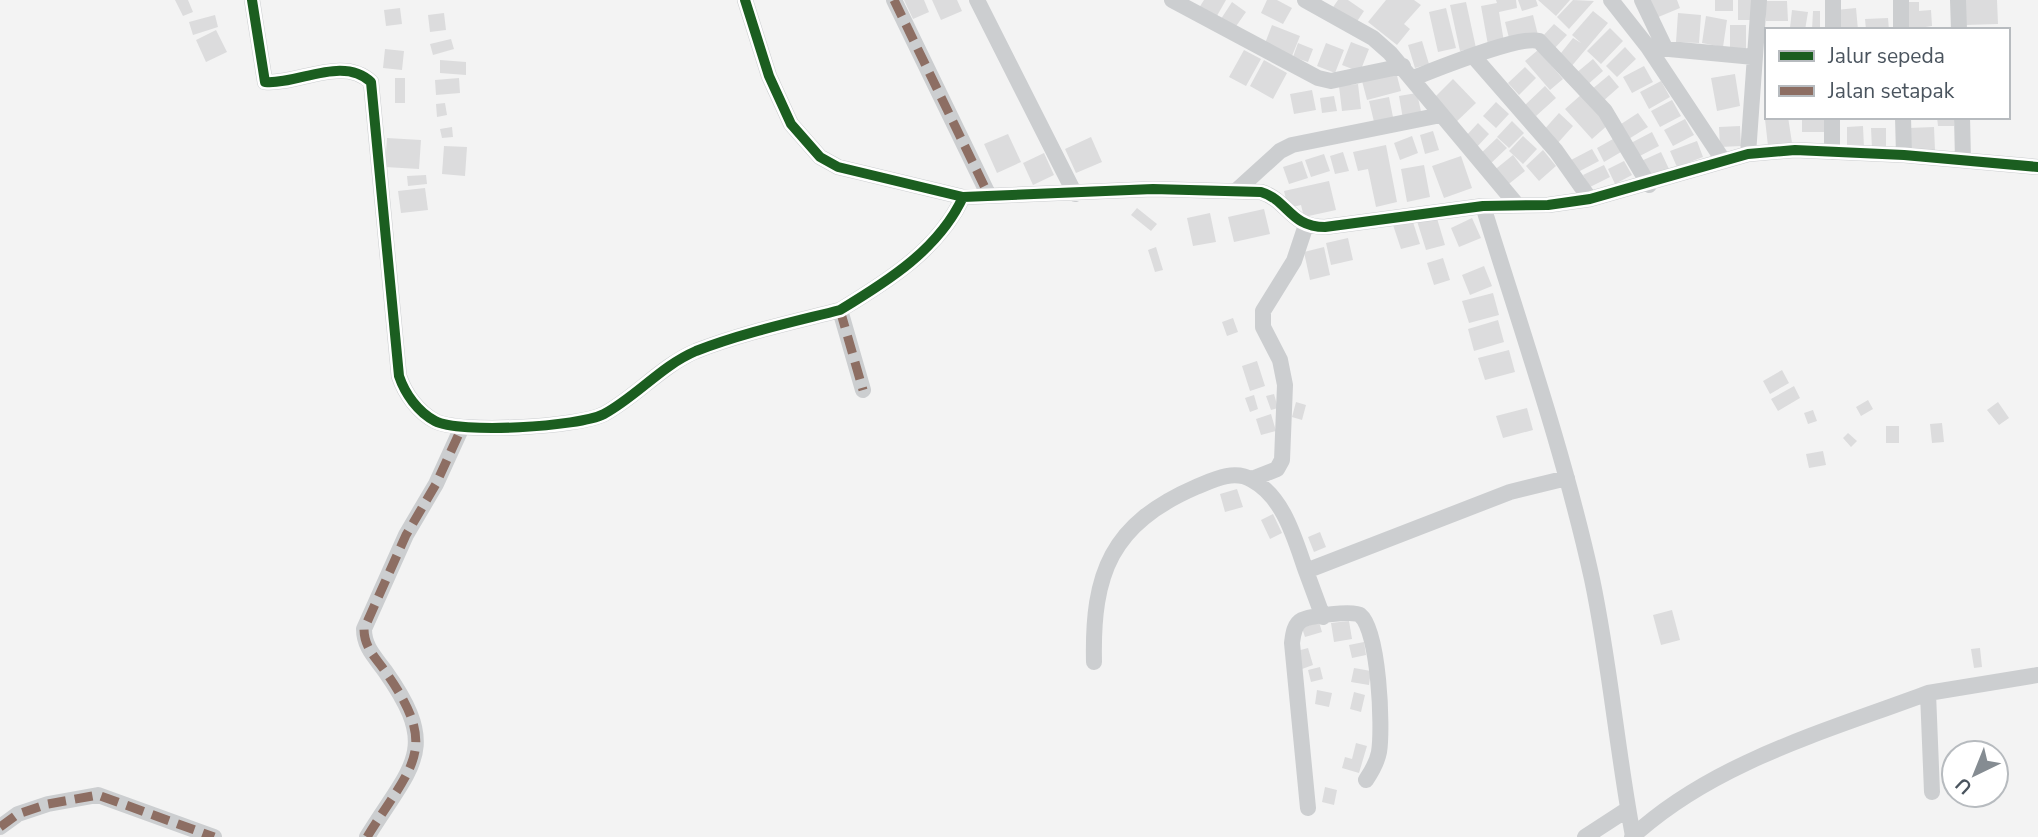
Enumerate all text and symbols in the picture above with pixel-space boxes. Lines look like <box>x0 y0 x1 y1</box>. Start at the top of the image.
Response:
legend <box>1765 28 2010 119</box>
text: Jalur sepeda <box>1827 42 1945 70</box>
text: Jalan setapak <box>1827 77 1955 105</box>
north arrow <box>1940 739 2010 809</box>
text: U <box>1950 771 1978 800</box>

